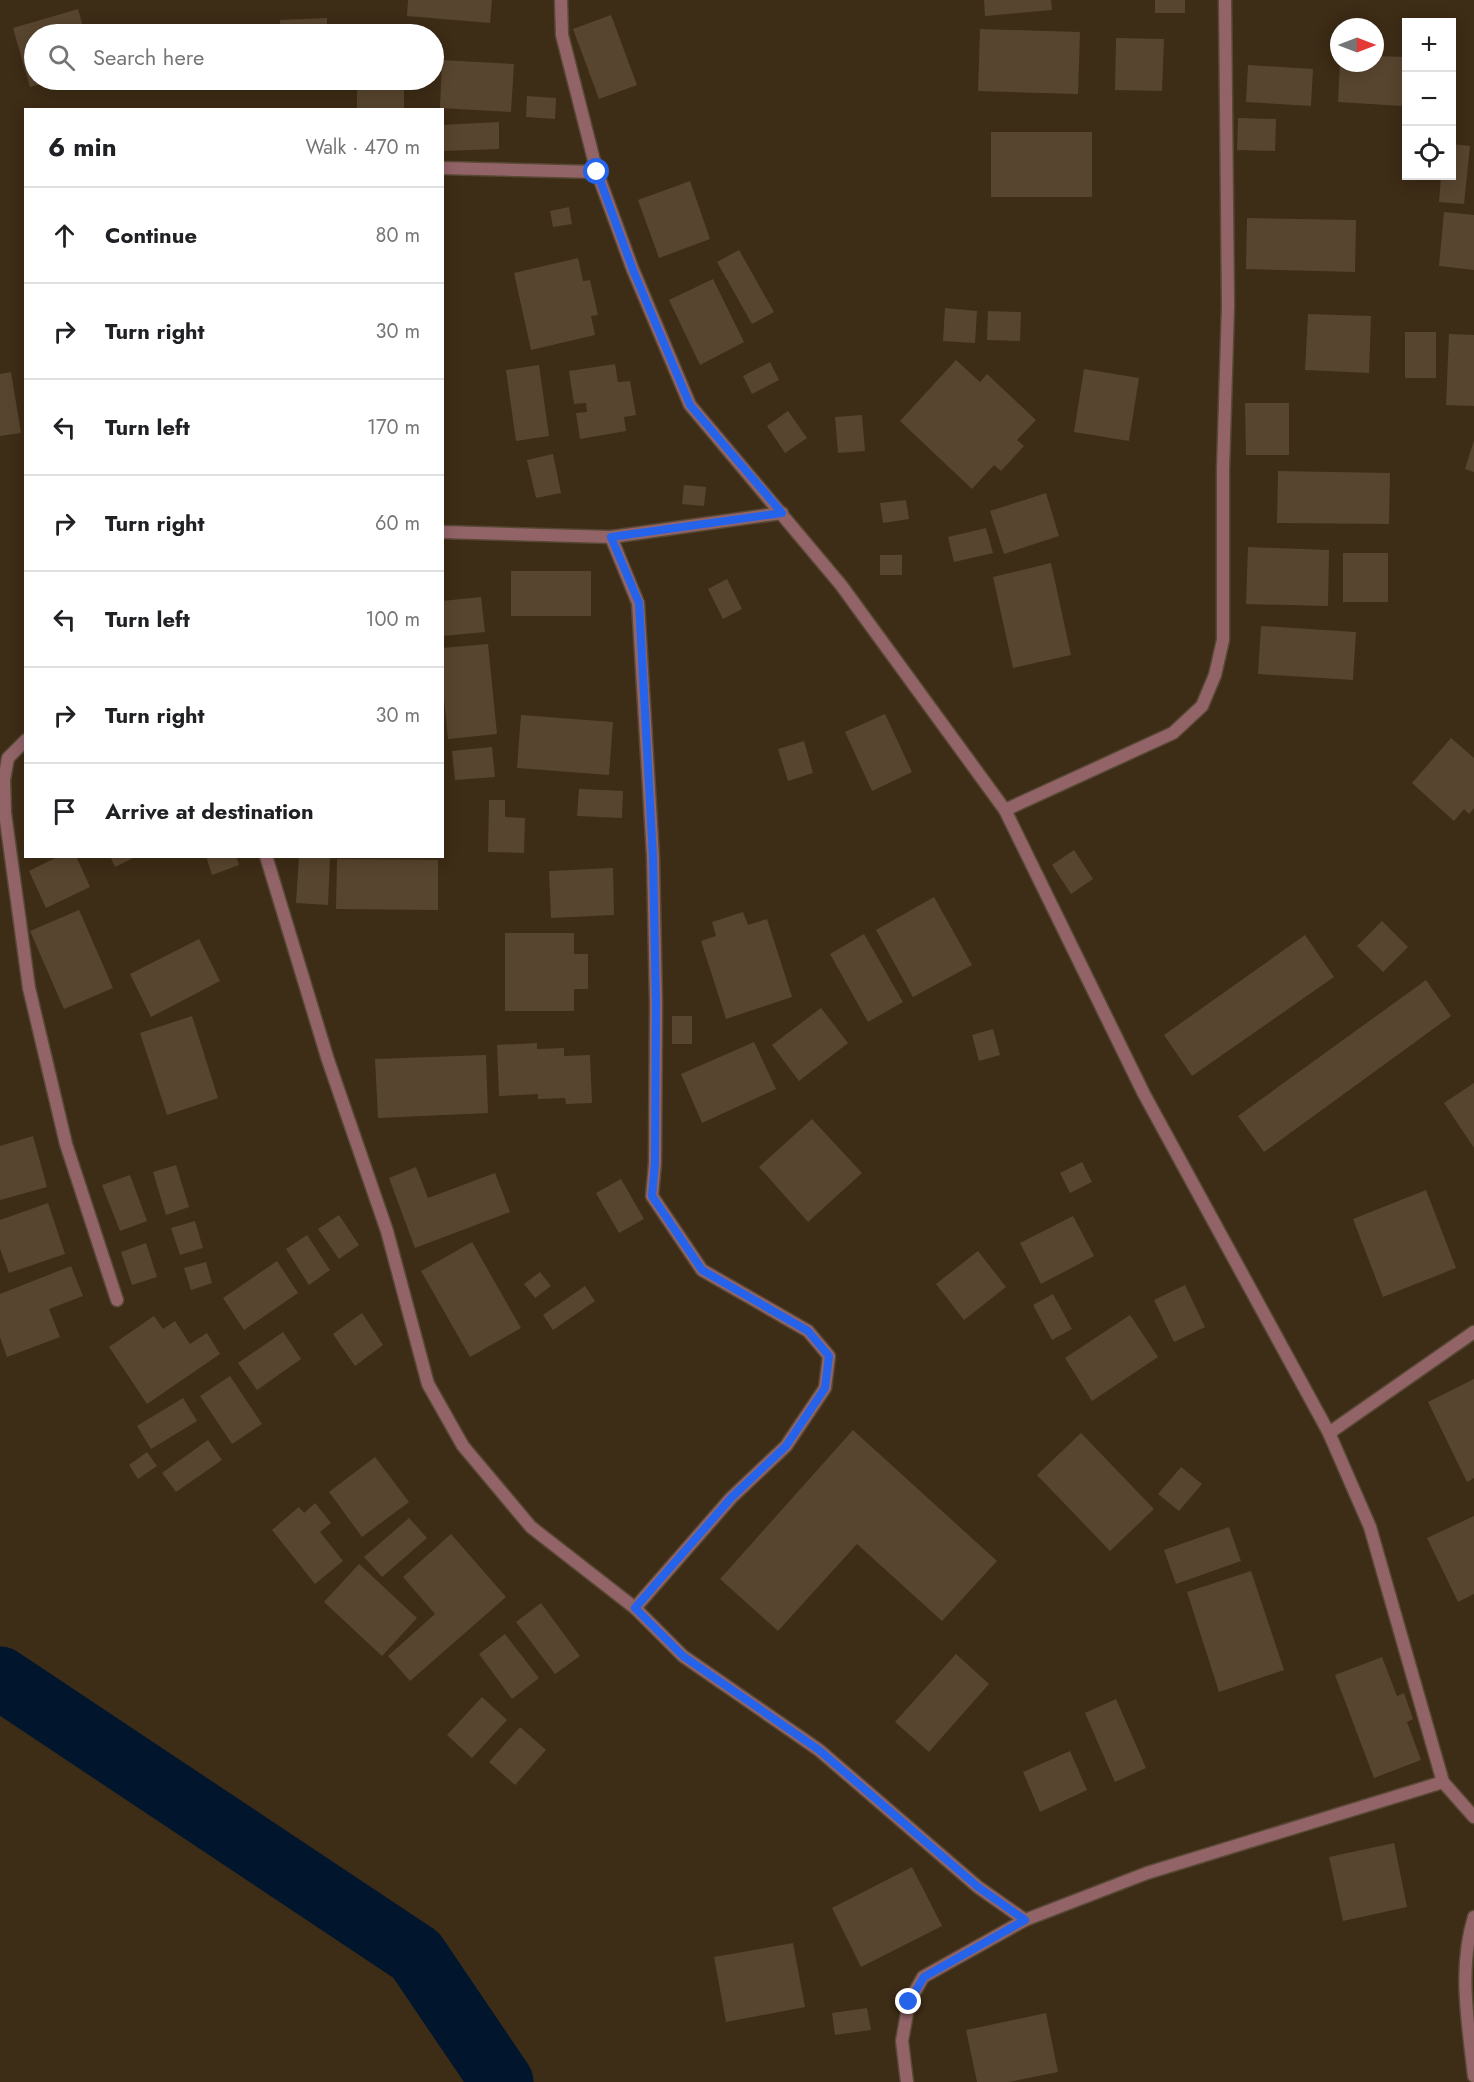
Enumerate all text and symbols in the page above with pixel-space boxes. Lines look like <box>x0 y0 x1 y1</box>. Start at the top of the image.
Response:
north arrow <box>1330 18 1384 72</box>
map controls <box>1402 18 1456 180</box>
button: + <box>1402 18 1456 72</box>
search box <box>24 24 444 90</box>
icon: search <box>45 41 78 74</box>
text: Search here <box>93 41 204 73</box>
button: − <box>1402 72 1456 126</box>
button: locate <box>1402 126 1456 180</box>
text: 6 min <box>48 128 117 166</box>
text: Walk · 470 m <box>305 133 420 162</box>
route start <box>583 158 609 184</box>
icon: ahead <box>48 219 81 252</box>
text: Continue <box>105 219 197 251</box>
text: 80 m <box>375 221 420 250</box>
icon: right <box>48 315 81 348</box>
text: Turn right <box>105 315 205 347</box>
text: 30 m <box>375 317 420 346</box>
icon: left <box>48 411 81 444</box>
text: Turn left <box>105 411 190 443</box>
text: 170 m <box>367 413 420 442</box>
icon: right <box>48 507 81 540</box>
text: Turn right <box>105 507 205 539</box>
text: 60 m <box>375 509 420 538</box>
icon: left <box>48 603 81 636</box>
text: Turn left <box>105 603 190 635</box>
text: 100 m <box>365 605 420 634</box>
icon: right <box>48 699 81 732</box>
text: Turn right <box>105 699 205 731</box>
text: 30 m <box>375 701 420 730</box>
icon: arrive <box>48 795 81 828</box>
text: Arrive at destination <box>105 795 314 827</box>
route end <box>895 1988 921 2014</box>

